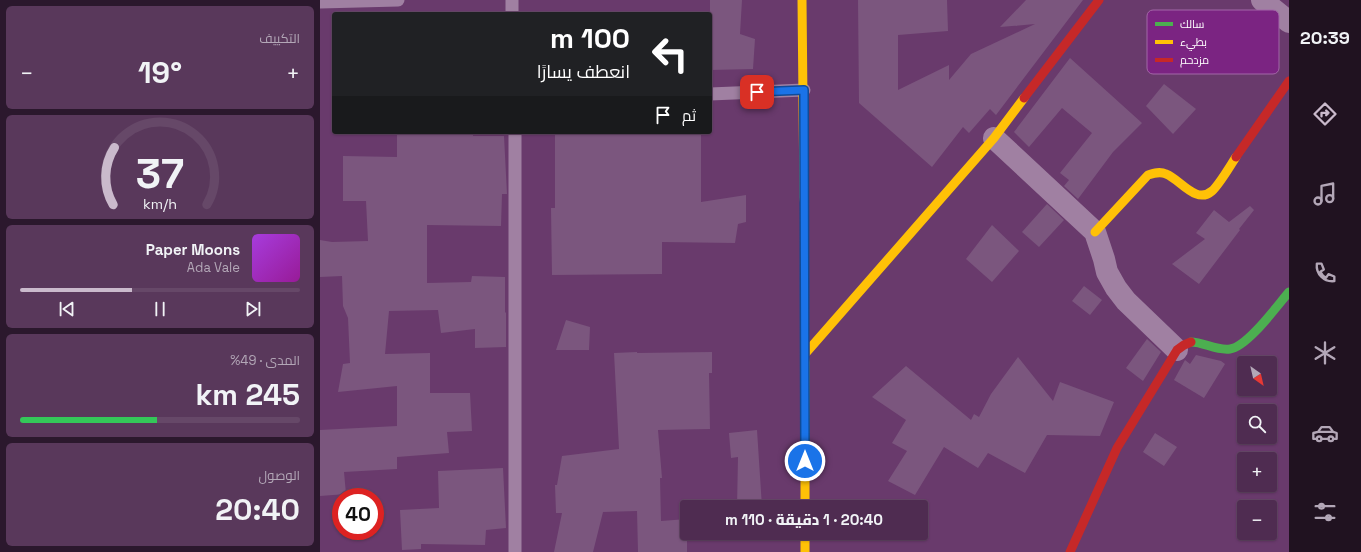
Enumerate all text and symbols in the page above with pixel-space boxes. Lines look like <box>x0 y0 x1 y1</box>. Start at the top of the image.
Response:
legend <box>1147 10 1279 74</box>
text: سالك <box>1180 17 1204 31</box>
text: 100 m <box>550 20 630 56</box>
text: 20:39 <box>1300 26 1350 49</box>
icon: left <box>644 28 696 80</box>
text: التكييف <box>259 30 300 47</box>
text: بطيء <box>1180 35 1207 51</box>
text: 19° <box>138 53 182 92</box>
text: مزدحم <box>1180 53 1209 68</box>
text: − <box>20 59 34 87</box>
text: + <box>286 59 300 87</box>
text: انعطف يسارًا <box>537 60 630 83</box>
pin <box>740 75 774 109</box>
icon: arrive <box>746 81 768 103</box>
icon: directions <box>1311 100 1339 128</box>
icon: arrive <box>652 104 674 126</box>
text: ثم <box>682 106 696 125</box>
text: 37 <box>136 147 184 200</box>
icon: music <box>1311 180 1339 208</box>
text: km/h <box>143 195 177 213</box>
text: Paper Moons <box>146 240 240 259</box>
text: Ada Vale <box>187 259 240 276</box>
icon: phone <box>1311 259 1339 287</box>
icon: previous <box>56 298 78 320</box>
icon: pause <box>149 298 171 320</box>
icon: next <box>242 298 264 320</box>
icon: climate <box>1311 339 1339 367</box>
text: المدى · 49% <box>230 352 300 369</box>
north arrow <box>1237 356 1277 396</box>
map controls <box>1237 356 1277 540</box>
text: 245 km <box>195 375 300 414</box>
button: search <box>1237 404 1277 444</box>
icon: car <box>1311 419 1339 447</box>
position arrow <box>784 440 826 482</box>
button: + <box>1237 452 1277 492</box>
text: الوصول <box>259 467 300 484</box>
speed limit sign: 40 <box>332 488 384 540</box>
text: 20:40 <box>215 490 300 529</box>
icon: filters <box>1311 498 1339 526</box>
button: − <box>1237 500 1277 540</box>
text: 20:40 · 1 دقيقة · 110 m <box>725 510 883 529</box>

